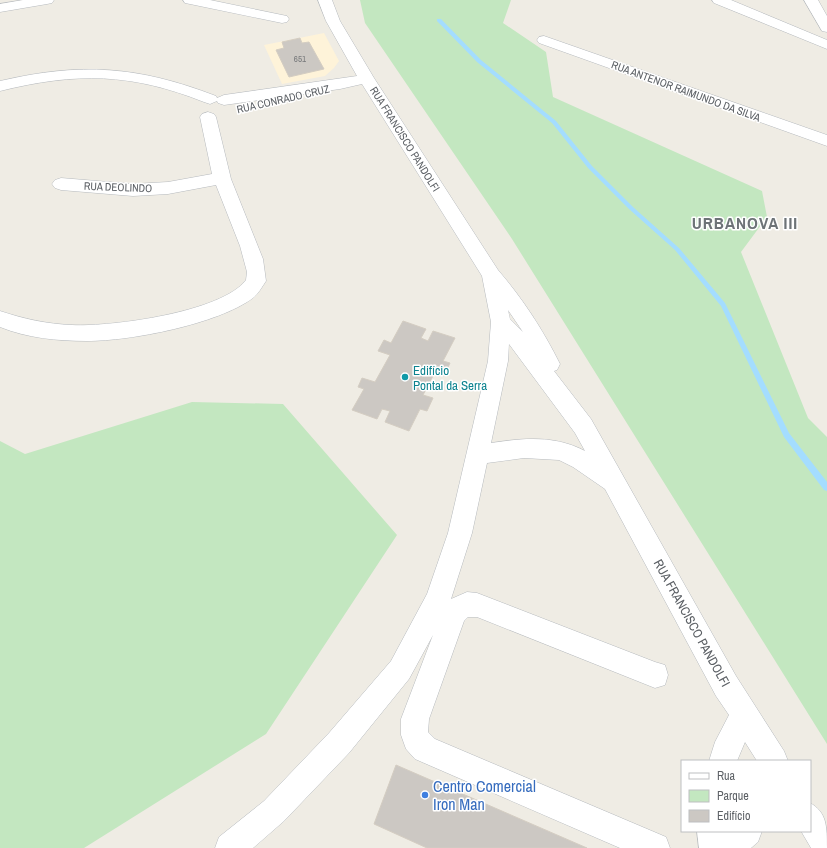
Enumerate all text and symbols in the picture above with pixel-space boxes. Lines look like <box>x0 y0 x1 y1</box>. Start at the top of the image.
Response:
house number: 651 <box>294 53 306 65</box>
street label: RUA ANTENOR RAIMUNDO DA SILVA <box>610 57 763 125</box>
street label: RUA CONRADO CRUZ <box>235 81 331 116</box>
street label: RUA FRANCISCO PANDOLFI <box>367 84 443 194</box>
street label: RUA DEOLINDO <box>84 179 152 195</box>
district label: URBANOVA III <box>692 211 798 234</box>
place label: Edifício Pontal da Serra <box>413 362 487 394</box>
marker: Edifício Pontal da Serra <box>400 372 410 382</box>
street label: RUA FRANCISCO PANDOLFI <box>650 556 734 690</box>
legend <box>681 760 811 832</box>
text: Rua <box>717 768 736 784</box>
place label: Centro Comercial Iron Man <box>433 775 536 815</box>
text: Parque <box>717 788 749 804</box>
marker: Centro Comercial Iron Man <box>420 790 430 800</box>
text: Edifício <box>717 808 750 824</box>

